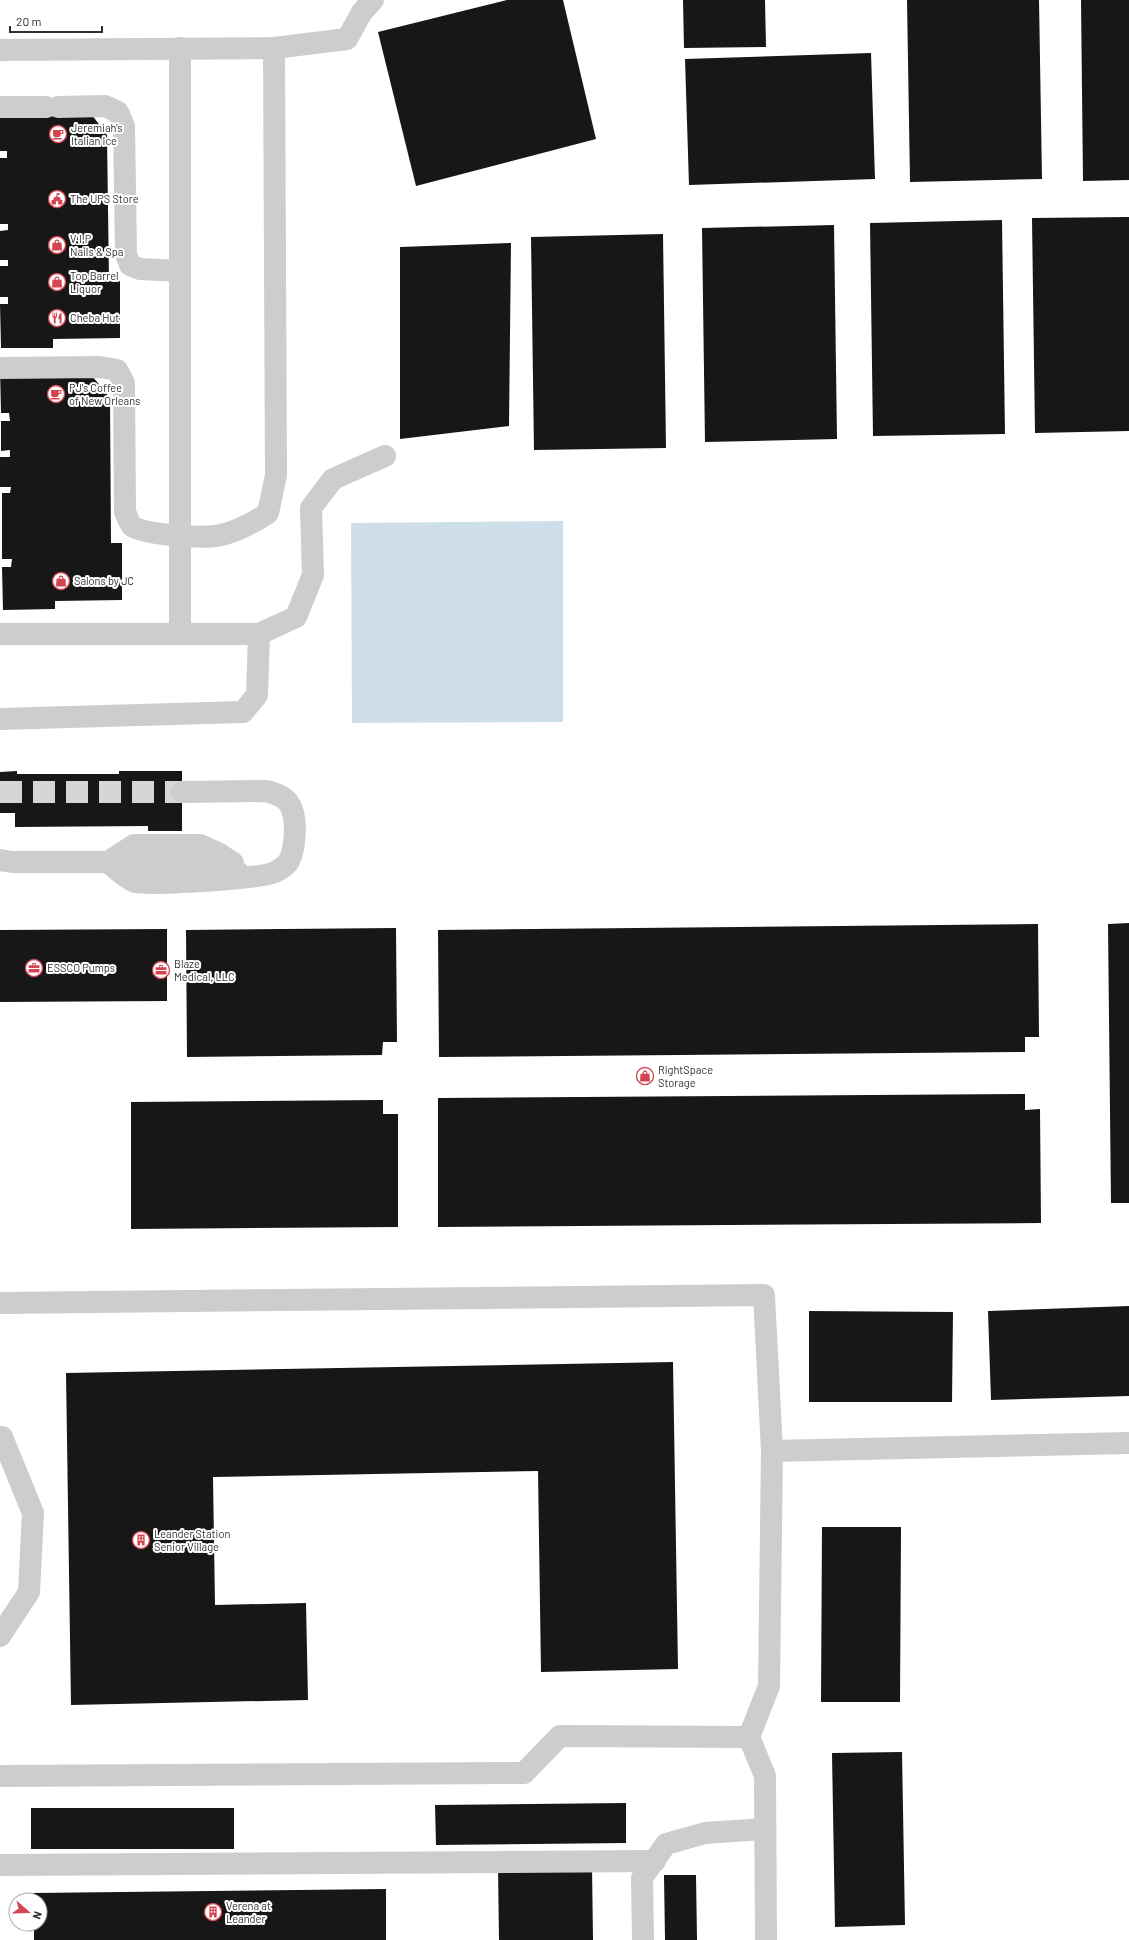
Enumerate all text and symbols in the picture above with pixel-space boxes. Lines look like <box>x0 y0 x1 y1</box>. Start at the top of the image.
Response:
scale bar <box>10 8 102 34</box>
text: 20 m <box>16 14 42 28</box>
place label: Jeremiah's Italian Ice <box>71 121 123 147</box>
cafe icon: Jeremiah's Italian Ice <box>48 124 68 144</box>
public building icon: The UPS Store <box>47 189 67 209</box>
place label: The UPS Store <box>70 192 139 205</box>
place label: V.I.P Nails & Spa <box>70 232 123 258</box>
shop icon: V.I.P Nails & Spa <box>47 235 67 255</box>
place label: Top Barrel Liquor <box>70 269 119 295</box>
shop icon: Top Barrel Liquor <box>47 272 67 292</box>
restaurant icon: Cheba Hut <box>47 308 67 328</box>
place label: Cheba Hut <box>70 311 119 324</box>
place label: PJ's Coffee of New Orleans <box>69 381 140 407</box>
cafe icon: PJ's Coffee of New Orleans <box>46 384 66 404</box>
shop icon: Salons by JC <box>51 571 71 591</box>
place label: Salons by JC <box>74 574 134 587</box>
place label: Blaze Medical, LLC <box>174 957 235 983</box>
office icon: ESSCO Pumps <box>24 958 44 978</box>
office icon: Blaze Medical, LLC <box>151 960 171 980</box>
place label: ESSCO Pumps <box>47 961 115 974</box>
place label: RightSpace Storage <box>658 1063 713 1089</box>
shop icon: RightSpace Storage <box>635 1066 655 1086</box>
place label: Leander Station Senior Village <box>154 1527 230 1553</box>
building icon: Leander Station Senior Village <box>131 1530 151 1550</box>
north arrow <box>8 1892 48 1932</box>
place label: Verena at Leander <box>226 1899 271 1925</box>
building icon: Verena at Leander <box>203 1902 223 1922</box>
text: N <box>31 1910 45 1921</box>

